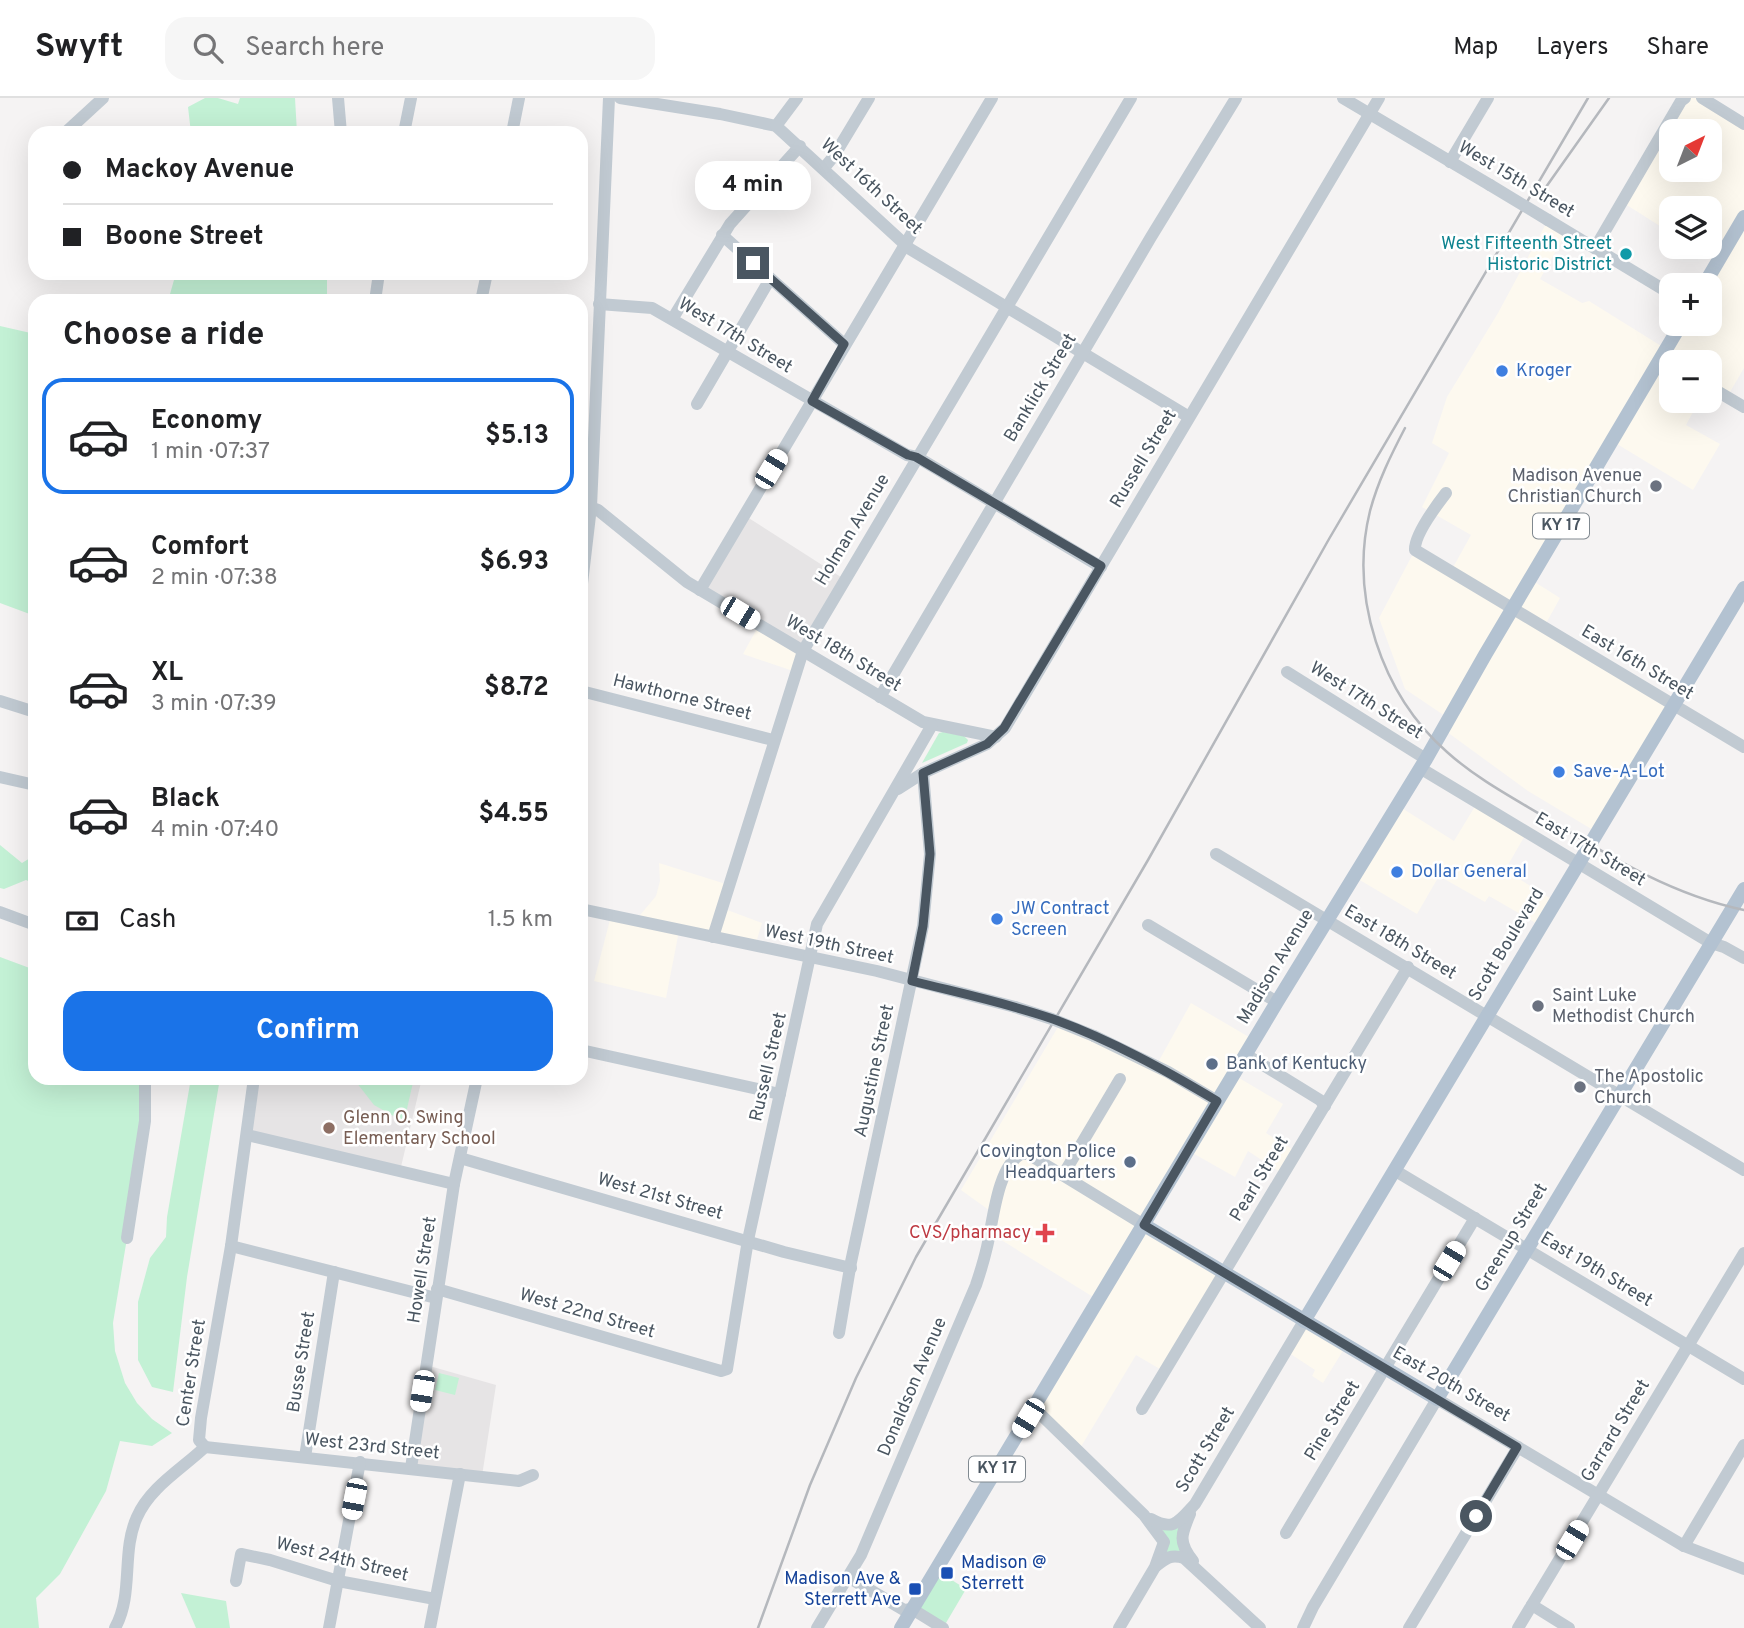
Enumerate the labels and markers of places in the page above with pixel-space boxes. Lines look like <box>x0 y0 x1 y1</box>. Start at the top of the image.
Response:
place label: West Fifteenth Street Historic District <box>1441 233 1612 277</box>
marker: West Fifteenth Street Historic District <box>1618 246 1634 262</box>
place label: Kroger <box>1516 360 1572 383</box>
marker: Kroger <box>1494 363 1510 379</box>
place label: Madison Avenue Christian Church <box>1507 465 1642 509</box>
marker: Madison Avenue Christian Church <box>1648 478 1664 494</box>
place label: Save-A-Lot <box>1573 761 1665 784</box>
marker: Save-A-Lot <box>1551 764 1567 780</box>
place label: Dollar General <box>1411 861 1527 884</box>
marker: Dollar General <box>1389 864 1405 880</box>
place label: JW Contract Screen <box>1011 898 1109 942</box>
marker: JW Contract Screen <box>989 911 1005 927</box>
place label: Saint Luke Methodist Church <box>1552 985 1695 1029</box>
marker: Saint Luke Methodist Church <box>1530 998 1546 1014</box>
place label: Bank of Kentucky <box>1226 1053 1367 1076</box>
marker: Bank of Kentucky <box>1204 1056 1220 1072</box>
place label: The Apostolic Church <box>1594 1066 1704 1110</box>
marker: The Apostolic Church <box>1572 1079 1588 1095</box>
place label: Glenn O. Swing Elementary School <box>343 1107 496 1151</box>
marker: Glenn O. Swing Elementary School <box>321 1120 337 1136</box>
place label: Covington Police Headquarters <box>979 1141 1116 1185</box>
marker: Covington Police Headquarters <box>1122 1154 1138 1170</box>
place label: CVS/pharmacy <box>909 1222 1031 1245</box>
marker: CVS/pharmacy <box>1037 1225 1053 1241</box>
place label: Madison @ Sterrett <box>961 1552 1047 1596</box>
marker: Madison @ Sterrett <box>939 1565 955 1581</box>
place label: Madison Ave & Sterrett Ave <box>784 1568 901 1612</box>
marker: Madison Ave & Sterrett Ave <box>907 1581 923 1597</box>

